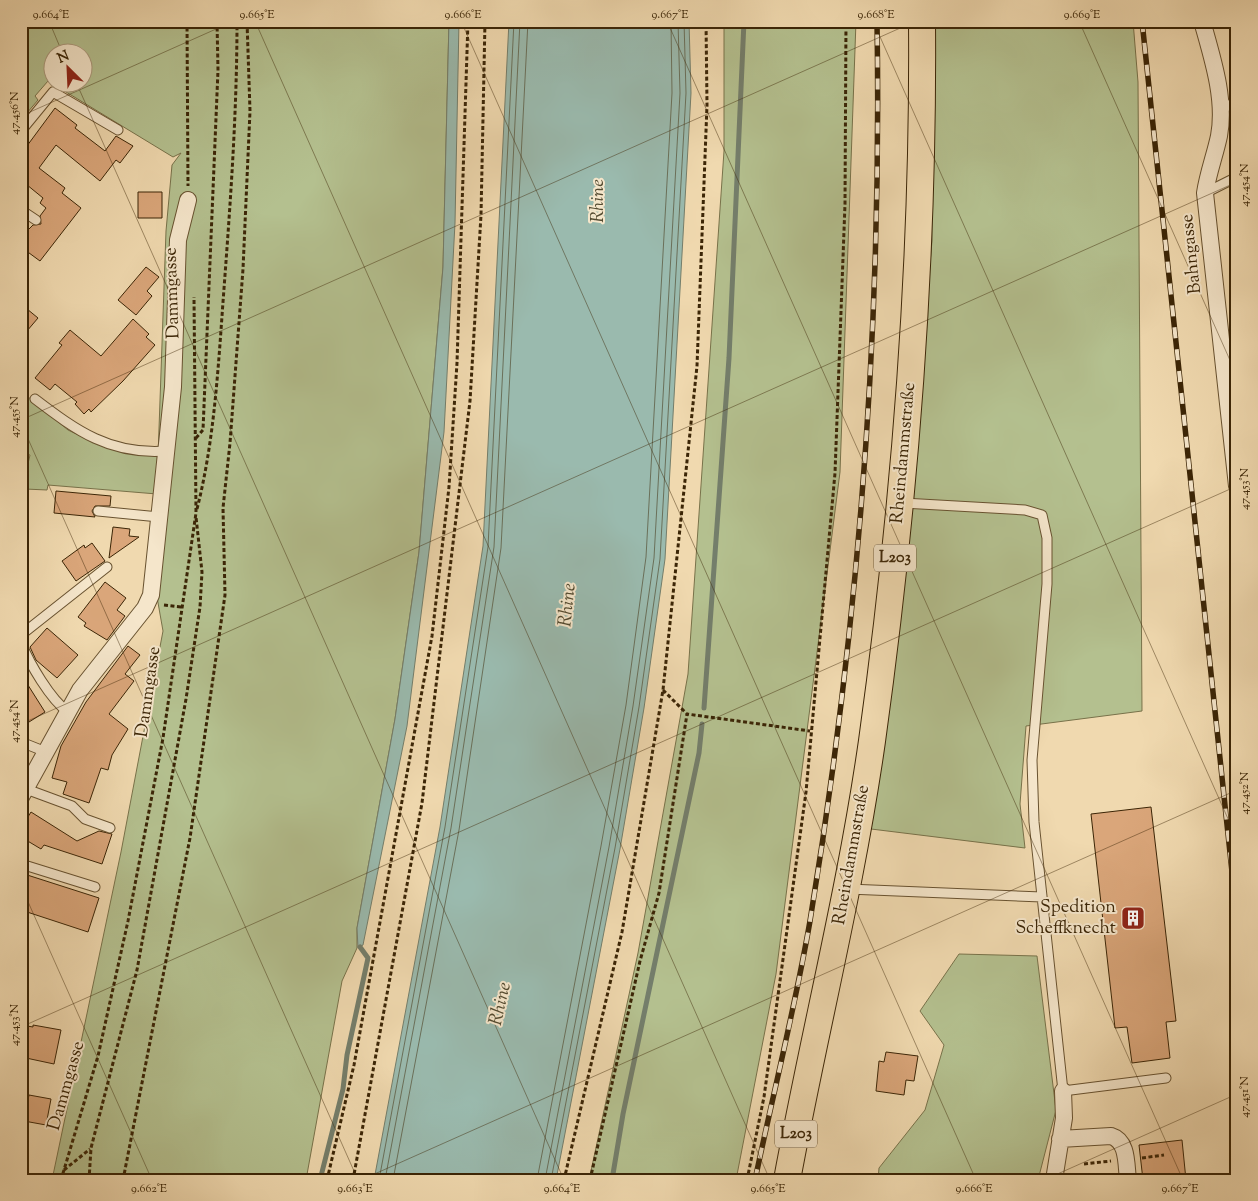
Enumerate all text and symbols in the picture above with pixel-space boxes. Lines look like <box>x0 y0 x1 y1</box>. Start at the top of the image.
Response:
text: 9.664°E <box>33 6 70 24</box>
text: 9.665°E <box>239 6 275 24</box>
text: 9.666°E <box>445 6 482 24</box>
text: 9.667°E <box>652 6 689 24</box>
text: 9.668°E <box>858 6 895 24</box>
text: 9.669°E <box>1064 6 1101 24</box>
north arrow <box>42 42 92 92</box>
text: N <box>54 47 73 69</box>
text: 47.456°N <box>6 91 24 135</box>
text: 47.454°N <box>1236 163 1254 207</box>
water label: Rhine <box>585 179 612 223</box>
street label: Bahngasse <box>1175 213 1209 295</box>
street label: Dammgasse <box>158 247 188 339</box>
street label: Rheindammstraße <box>885 381 923 525</box>
text: 47.455°N <box>6 396 24 438</box>
text: 47.453°N <box>1236 468 1254 510</box>
road number: L203 <box>874 544 916 572</box>
water label: Rhine <box>552 582 584 628</box>
street label: Dammgasse <box>130 645 168 739</box>
text: 47.454°N <box>6 699 24 743</box>
text: 47.452°N <box>1236 771 1254 814</box>
street label: Rheindammstraße <box>827 783 877 927</box>
place label: Spedition Scheffknecht <box>1015 895 1116 942</box>
building icon: Spedition Scheffknecht <box>1120 905 1146 931</box>
water label: Rhine <box>483 979 519 1028</box>
text: 47.453°N <box>6 1004 24 1046</box>
street label: Dammgasse <box>42 1038 92 1134</box>
text: 47.451°N <box>1236 1076 1254 1118</box>
road number: L203 <box>775 1120 817 1148</box>
text: 9.662°E <box>131 1180 168 1198</box>
text: 9.663°E <box>337 1180 374 1198</box>
text: 9.664°E <box>544 1180 581 1198</box>
text: 9.665°E <box>750 1180 786 1198</box>
text: 9.666°E <box>956 1180 993 1198</box>
text: 9.667°E <box>1162 1180 1199 1198</box>

